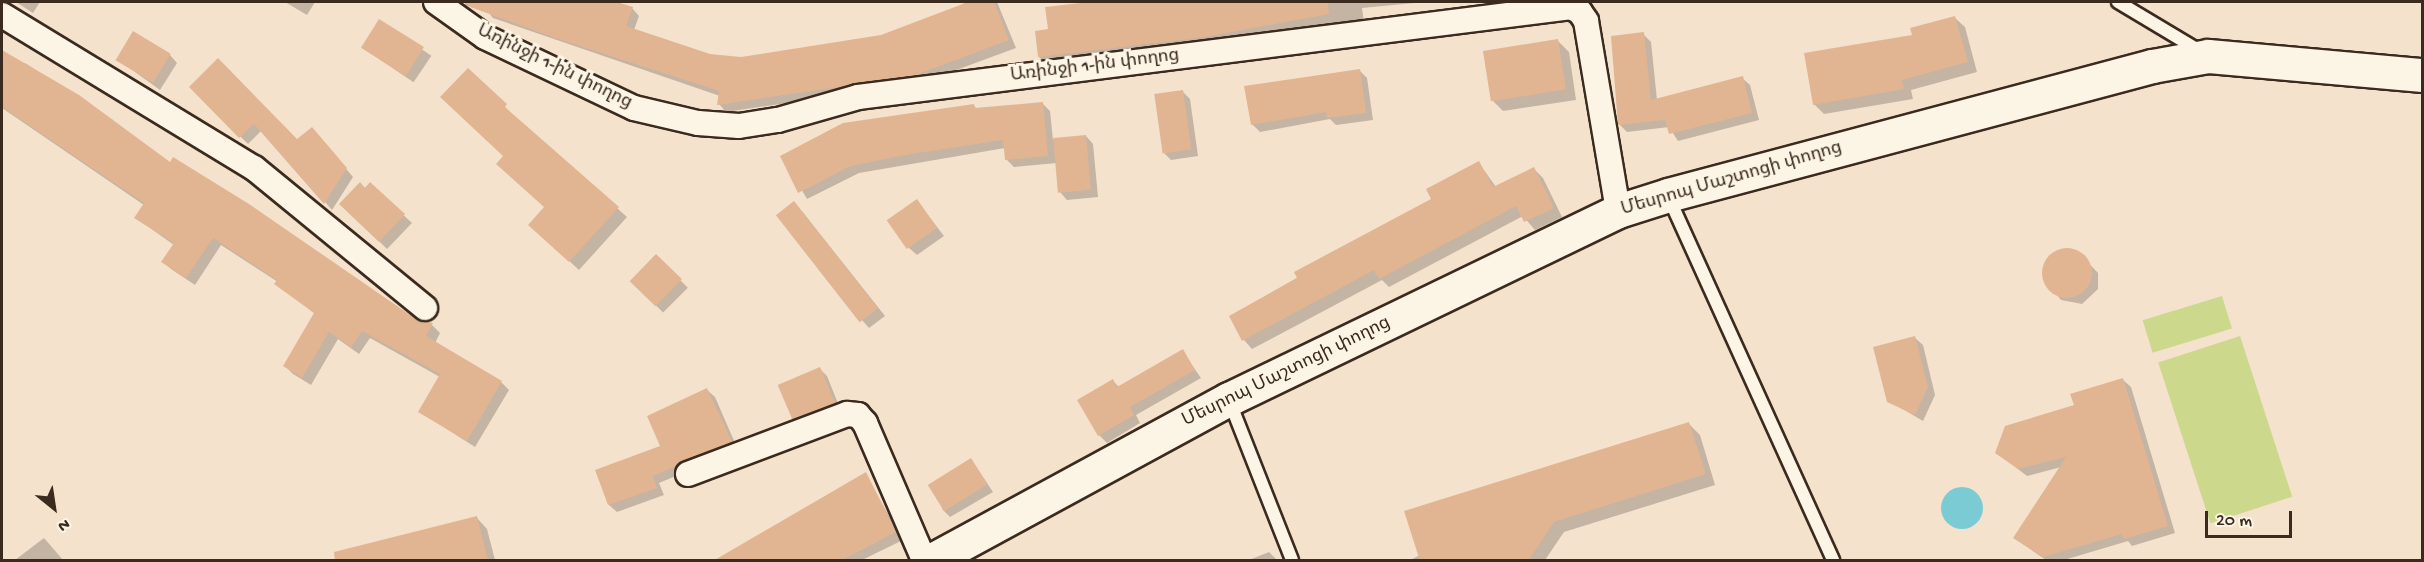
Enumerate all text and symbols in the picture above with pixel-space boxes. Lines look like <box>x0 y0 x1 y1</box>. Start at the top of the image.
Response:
street label: Առինջի 1-ին փողոց <box>473 21 635 115</box>
street label: Առինջի 1-ին փողոց <box>1009 46 1181 88</box>
street label: Մեսրոպ Մաշտոցի փողոց <box>1619 138 1845 222</box>
street label: Մեսրոպ Մաշտոցի փողոց <box>1179 313 1395 433</box>
north arrow <box>24 478 84 538</box>
scale bar <box>2208 499 2295 537</box>
text: 20 m <box>2216 511 2252 532</box>
text: N <box>54 513 73 535</box>

